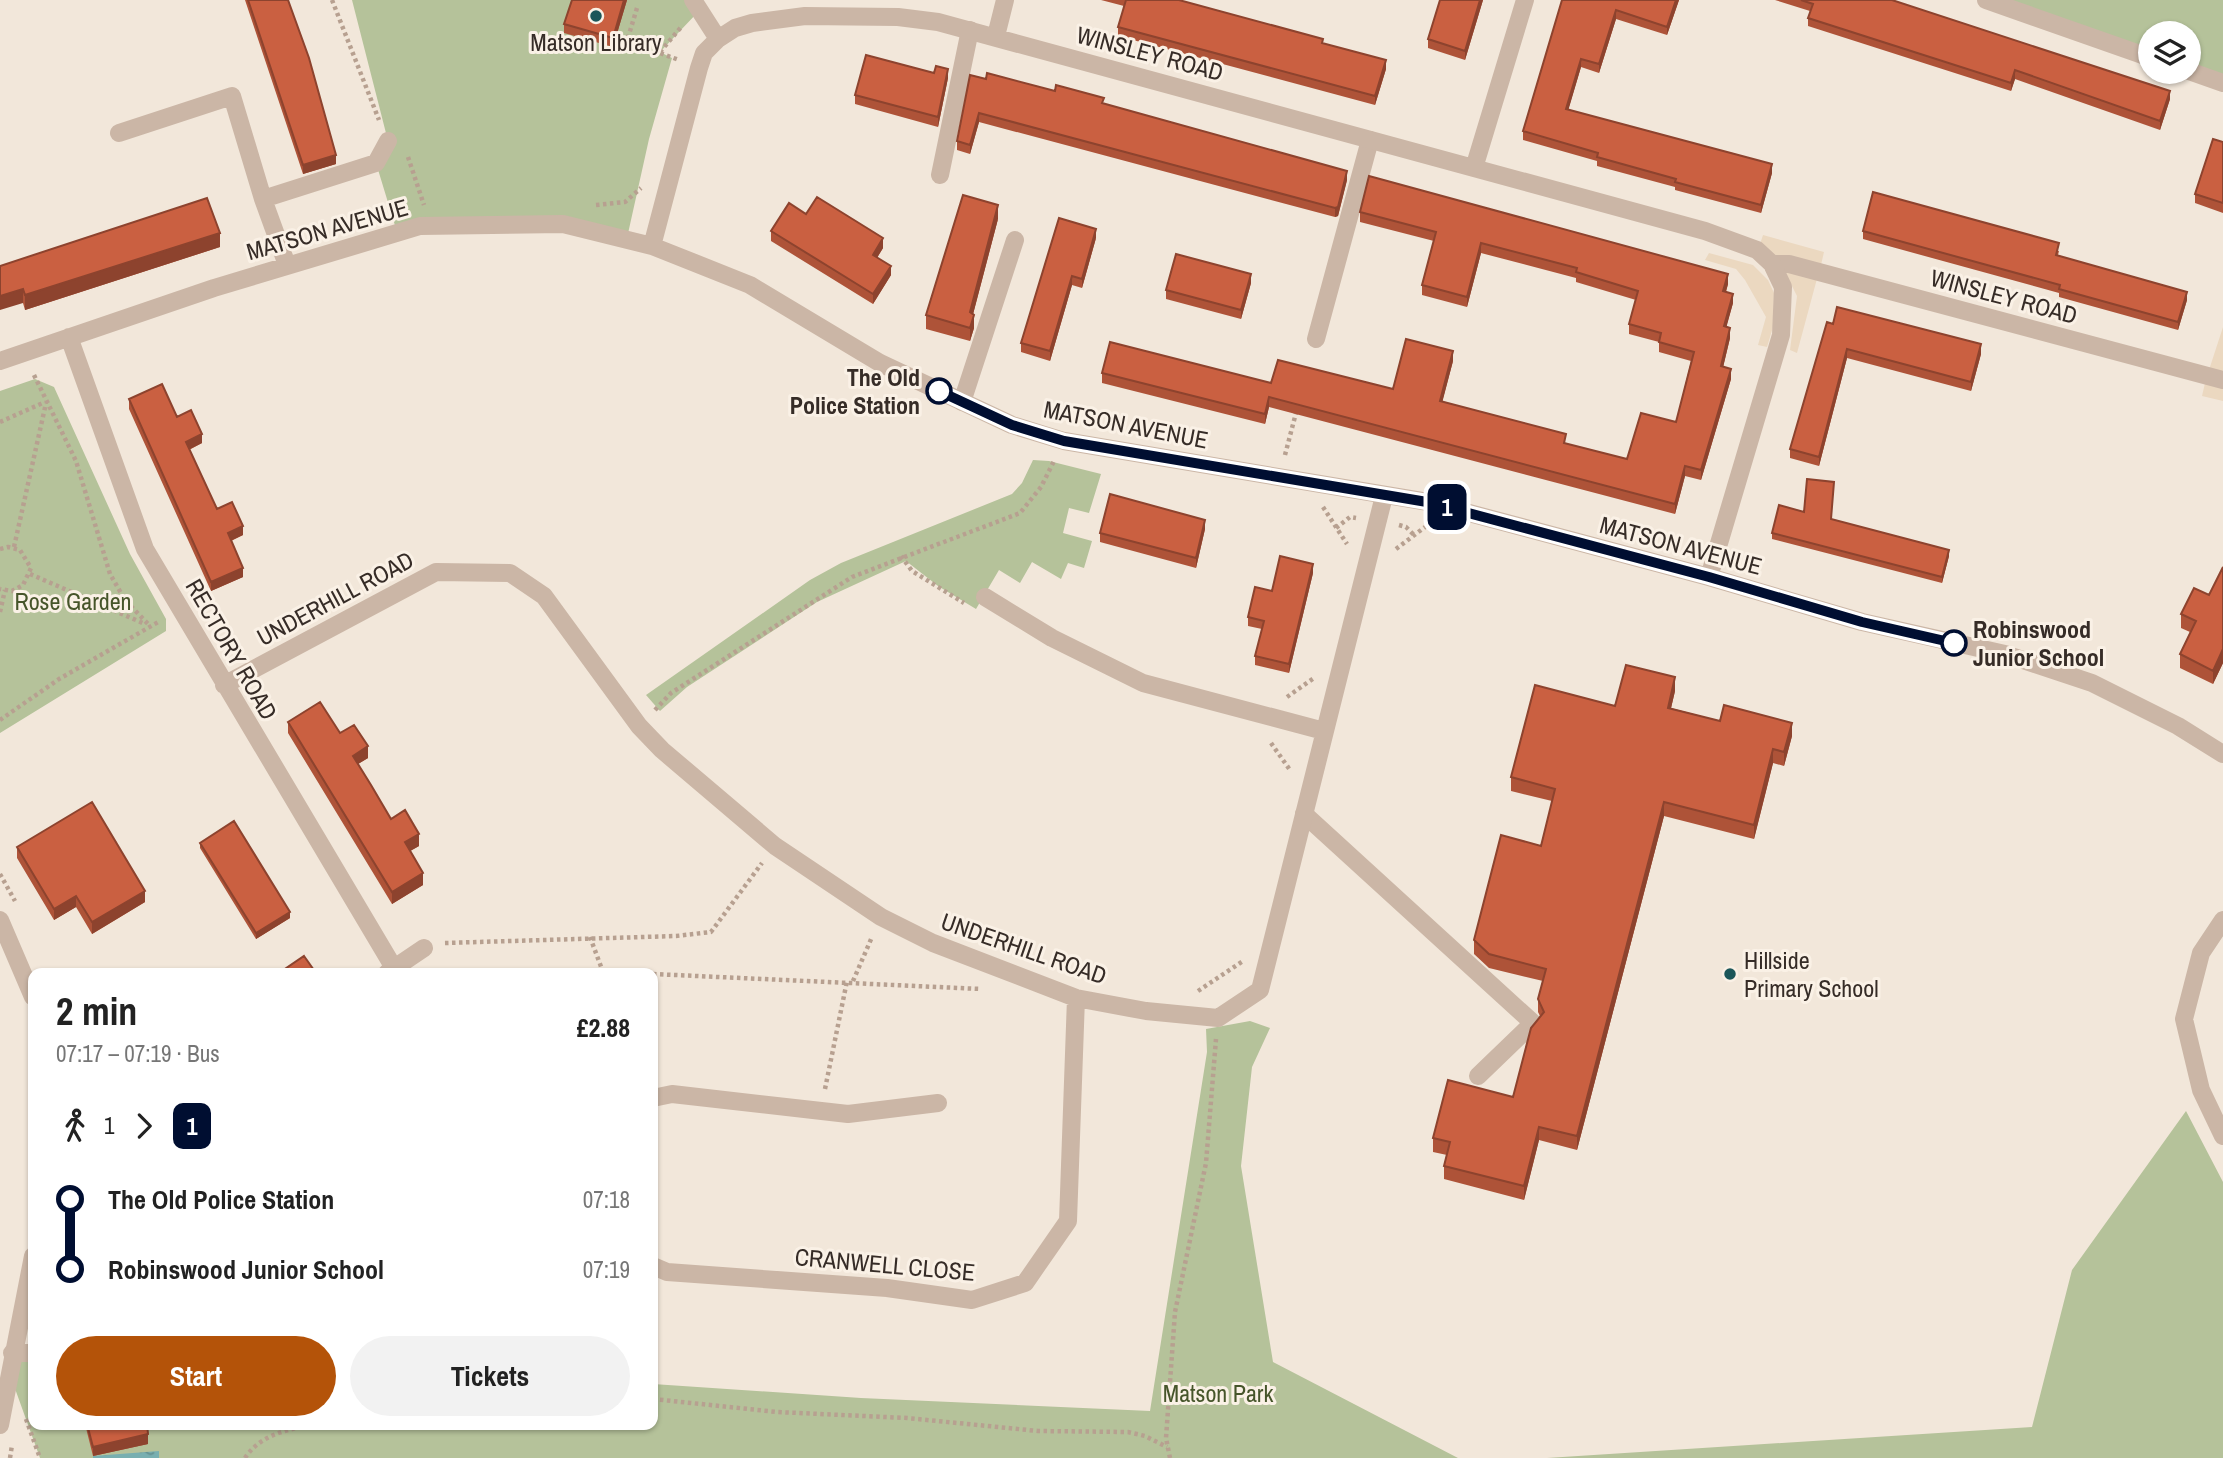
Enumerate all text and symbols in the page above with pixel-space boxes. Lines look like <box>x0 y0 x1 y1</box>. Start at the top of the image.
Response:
marker: Matson Library <box>588 8 604 24</box>
street label: WINSLEY ROAD <box>1073 18 1227 88</box>
map controls <box>2138 21 2201 84</box>
button: layers <box>2138 21 2201 84</box>
place label: Matson Library <box>530 26 662 58</box>
street label: MATSON AVENUE <box>242 191 412 267</box>
street label: WINSLEY ROAD <box>1927 261 2081 331</box>
place label: The Old Police Station <box>790 361 920 421</box>
marker: The Old Police Station <box>926 378 952 404</box>
street label: MATSON AVENUE <box>1041 392 1211 456</box>
line badge: 1 <box>1424 484 1470 530</box>
text: 1 <box>1442 491 1452 523</box>
street label: MATSON AVENUE <box>1596 508 1766 582</box>
street label: UNDERHILL ROAD <box>251 543 419 653</box>
street label: RECTORY ROAD <box>179 573 285 725</box>
park label: Rose Garden <box>14 585 132 617</box>
place label: Robinswood Junior School <box>1973 613 2104 673</box>
marker: Robinswood Junior School <box>1941 630 1967 656</box>
street label: UNDERHILL ROAD <box>937 905 1111 991</box>
place label: Hillside Primary School <box>1744 944 1879 1004</box>
marker: Hillside Primary School <box>1722 966 1738 982</box>
text: 2 min <box>56 986 137 1037</box>
text: £2.88 <box>577 1010 630 1045</box>
text: 07:17 – 07:19 · Bus <box>56 1038 220 1069</box>
icon: walk <box>56 1107 94 1145</box>
icon: forward <box>125 1107 163 1145</box>
text: 1 <box>104 1110 115 1141</box>
text: 1 <box>187 1110 197 1142</box>
text: The Old Police Station <box>108 1182 334 1217</box>
text: 07:18 <box>583 1184 630 1215</box>
street label: CRANWELL CLOSE <box>794 1240 976 1288</box>
text: Robinswood Junior School <box>108 1252 384 1287</box>
text: 07:19 <box>583 1254 630 1285</box>
button: Start <box>56 1336 336 1416</box>
button: Tickets <box>350 1336 630 1416</box>
park label: Matson Park <box>1163 1377 1273 1409</box>

